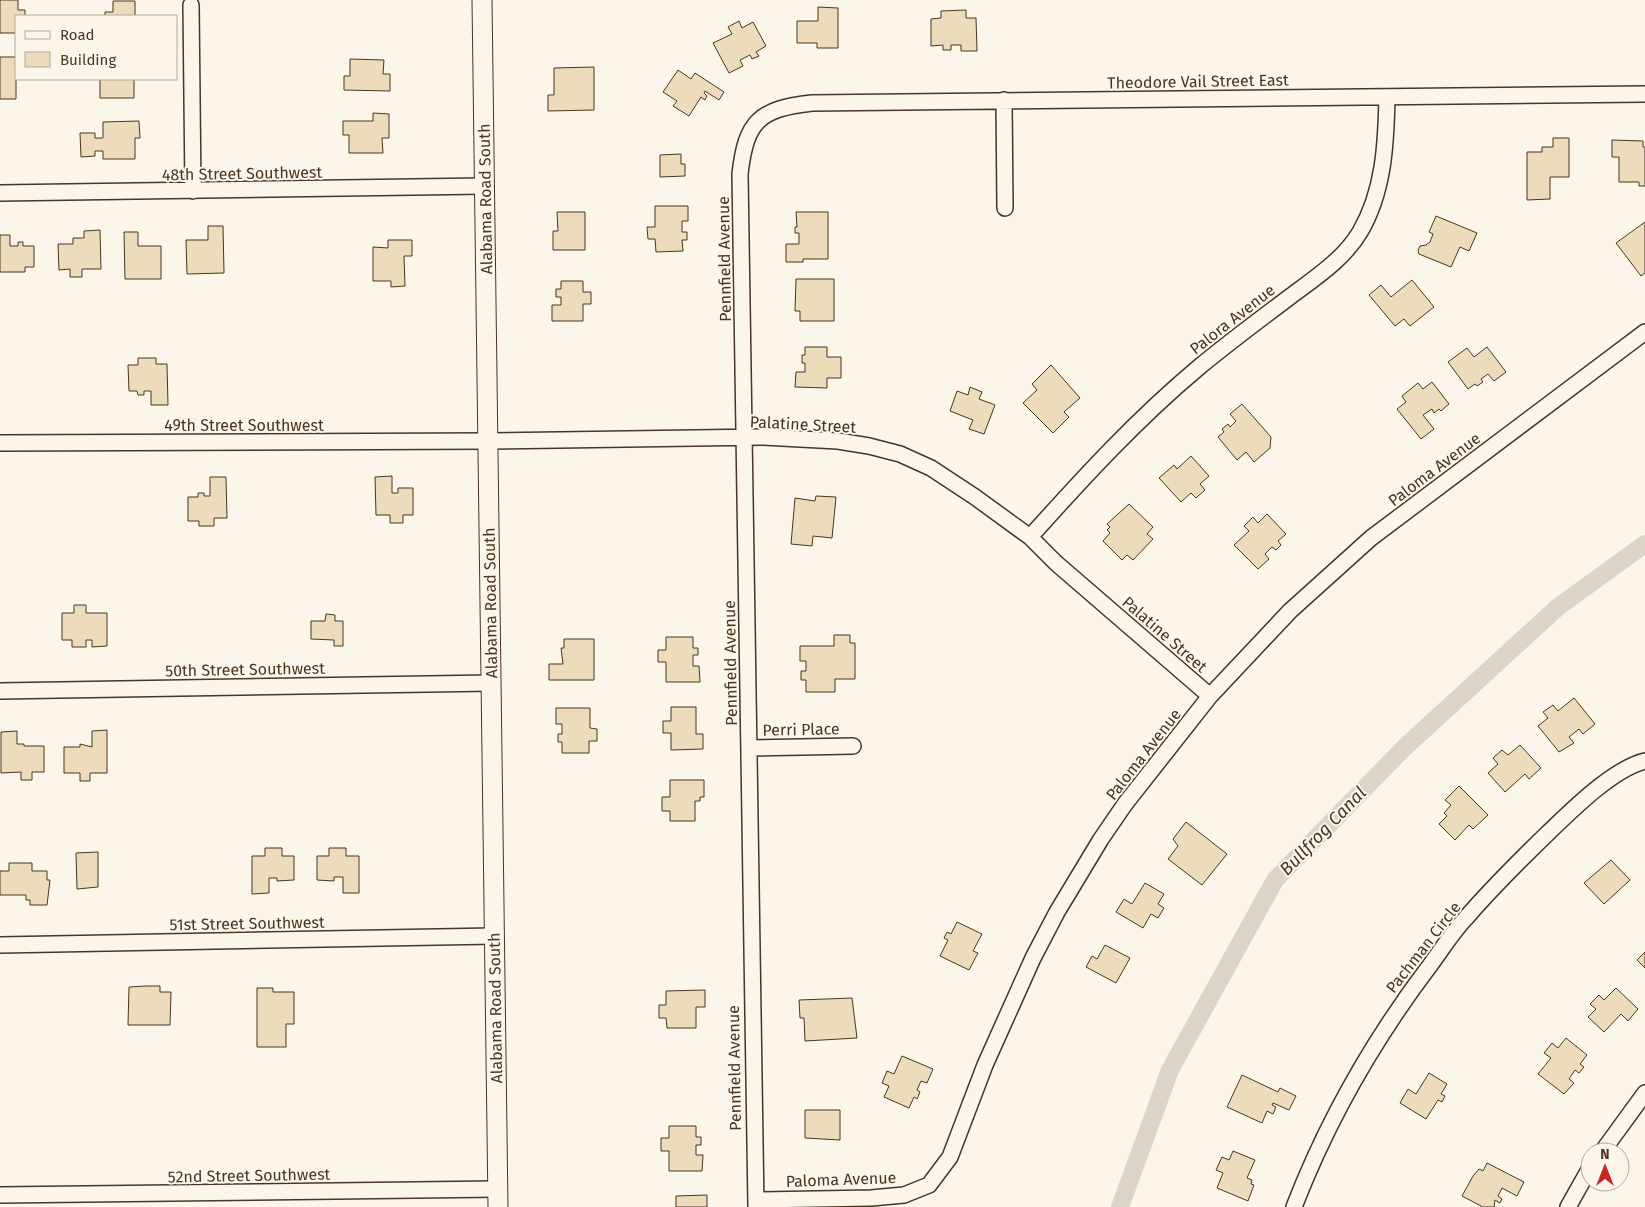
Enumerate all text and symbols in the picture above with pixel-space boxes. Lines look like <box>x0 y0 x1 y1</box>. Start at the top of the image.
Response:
legend <box>15 15 178 80</box>
text: Road <box>60 26 95 44</box>
text: Building <box>60 51 116 69</box>
street label: Theodore Vail Street East <box>1107 70 1289 93</box>
street label: Alabama Road South <box>475 123 496 275</box>
street label: 48th Street Southwest <box>162 163 323 184</box>
street label: Pennfield Avenue <box>714 196 735 322</box>
street label: Palora Avenue <box>1186 280 1279 358</box>
street label: Palatine Street <box>749 412 857 437</box>
street label: 49th Street Southwest <box>164 416 324 435</box>
street label: Paloma Avenue <box>1384 429 1484 510</box>
street label: Alabama Road South <box>480 527 501 679</box>
street label: Palatine Street <box>1118 592 1211 677</box>
street label: Pennfield Avenue <box>720 600 741 726</box>
street label: 50th Street Southwest <box>165 659 325 680</box>
street label: Paloma Avenue <box>1102 705 1185 804</box>
street label: Perri Place <box>762 719 840 740</box>
water label: Bullfrog Canal <box>1275 782 1371 880</box>
street label: Pachman Circle <box>1382 898 1465 997</box>
street label: 51st Street Southwest <box>169 913 325 934</box>
street label: Alabama Road South <box>485 932 506 1084</box>
street label: Pennfield Avenue <box>724 1005 745 1131</box>
north arrow <box>1580 1142 1630 1192</box>
text: N <box>1600 1146 1610 1163</box>
street label: 52nd Street Southwest <box>168 1165 331 1186</box>
street label: Paloma Avenue <box>785 1168 897 1191</box>

